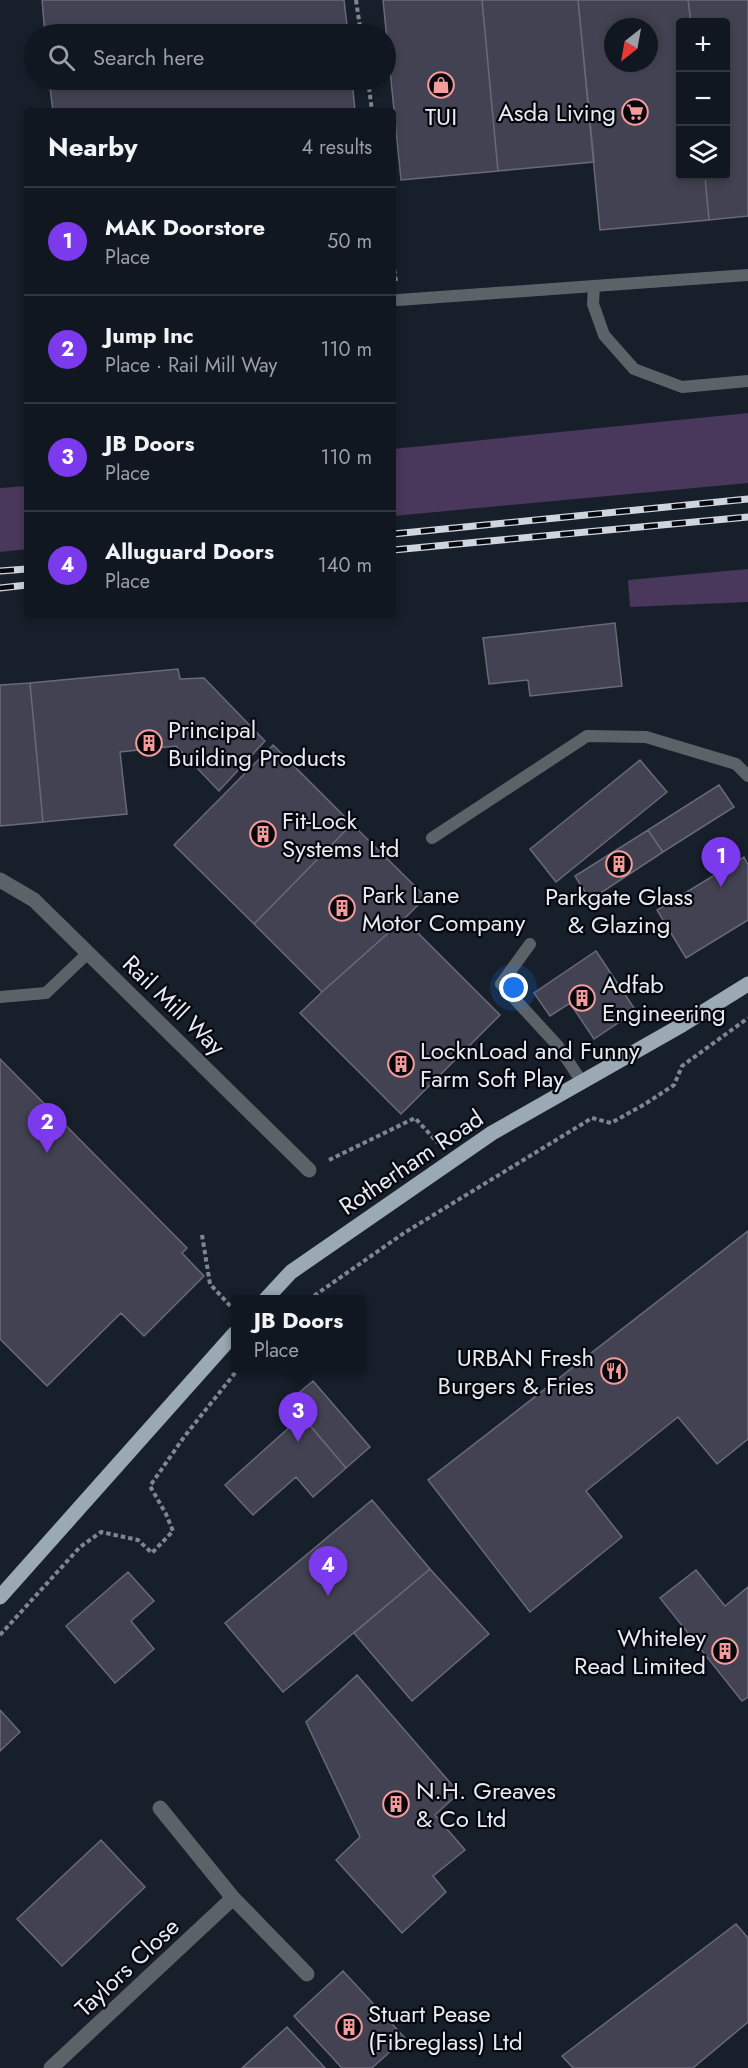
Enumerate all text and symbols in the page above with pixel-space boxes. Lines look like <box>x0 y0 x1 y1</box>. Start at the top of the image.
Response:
north arrow <box>604 18 658 72</box>
map controls <box>676 18 730 180</box>
button: + <box>676 18 730 72</box>
search box <box>24 24 396 90</box>
icon: search <box>45 41 78 74</box>
text: Search here <box>93 41 204 73</box>
shop icon: TUI <box>426 70 456 100</box>
button: − <box>676 72 730 126</box>
place label: Asda Living <box>498 95 616 130</box>
supermarket icon: Asda Living <box>620 97 650 127</box>
place label: TUI <box>425 99 457 134</box>
button: layers <box>676 126 730 180</box>
text: Nearby <box>48 128 137 166</box>
text: 4 results <box>301 133 372 162</box>
text: MAK Doorstore <box>105 211 265 243</box>
text: 1 <box>62 227 73 256</box>
text: 50 m <box>327 227 372 256</box>
text: Place <box>105 243 150 272</box>
text: Jump Inc <box>105 319 194 351</box>
text: 2 <box>61 335 74 364</box>
text: 110 m <box>320 335 372 364</box>
text: Place · Rail Mill Way <box>105 351 277 380</box>
text: JB Doors <box>105 427 195 459</box>
text: 3 <box>61 443 74 472</box>
text: 110 m <box>320 443 372 472</box>
text: Place <box>105 459 150 488</box>
text: Alluguard Doors <box>105 535 274 567</box>
text: 4 <box>61 551 74 580</box>
text: 140 m <box>318 551 372 580</box>
text: Place <box>105 567 150 596</box>
place label: Principal Building Products <box>168 712 346 775</box>
building icon: Principal Building Products <box>134 728 164 758</box>
place label: Fit-Lock Systems Ltd <box>282 803 399 866</box>
building icon: Fit-Lock Systems Ltd <box>248 819 278 849</box>
pin: 1 <box>702 838 740 887</box>
building icon: Parkgate Glass & Glazing <box>604 849 634 879</box>
place label: Park Lane Motor Company <box>362 877 526 940</box>
place label: Parkgate Glass & Glazing <box>545 879 693 942</box>
building icon: Park Lane Motor Company <box>327 893 357 923</box>
street label: Rail Mill Way <box>115 947 234 1063</box>
place label: Adfab Engineering <box>602 967 726 1030</box>
your location <box>499 973 528 1002</box>
building icon: Adfab Engineering <box>567 983 597 1013</box>
place label: LocknLoad and Funny Farm Soft Play <box>420 1033 640 1096</box>
building icon: LocknLoad and Funny Farm Soft Play <box>386 1049 416 1079</box>
street label: Rotherham Road <box>332 1101 490 1223</box>
pin: 2 <box>28 1104 66 1153</box>
popup <box>231 1295 366 1373</box>
text: JB Doors <box>254 1304 343 1336</box>
text: Place <box>254 1336 299 1365</box>
place label: URBAN Fresh Burgers & Fries <box>438 1340 594 1403</box>
restaurant icon: URBAN Fresh Burgers & Fries <box>599 1356 629 1386</box>
pin: 3 <box>278 1392 318 1442</box>
pin: 4 <box>308 1546 348 1596</box>
place label: Whiteley Read Limited <box>574 1620 706 1683</box>
building icon: Whiteley Read Limited <box>710 1636 740 1666</box>
place label: N.H. Greaves & Co Ltd <box>416 1773 556 1836</box>
building icon: N.H. Greaves & Co Ltd <box>381 1789 411 1819</box>
street label: Taylors Close <box>67 1909 187 2025</box>
place label: Stuart Pease (Fibreglass) Ltd <box>368 1996 523 2059</box>
building icon: Stuart Pease (Fibreglass) Ltd <box>334 2012 364 2042</box>

